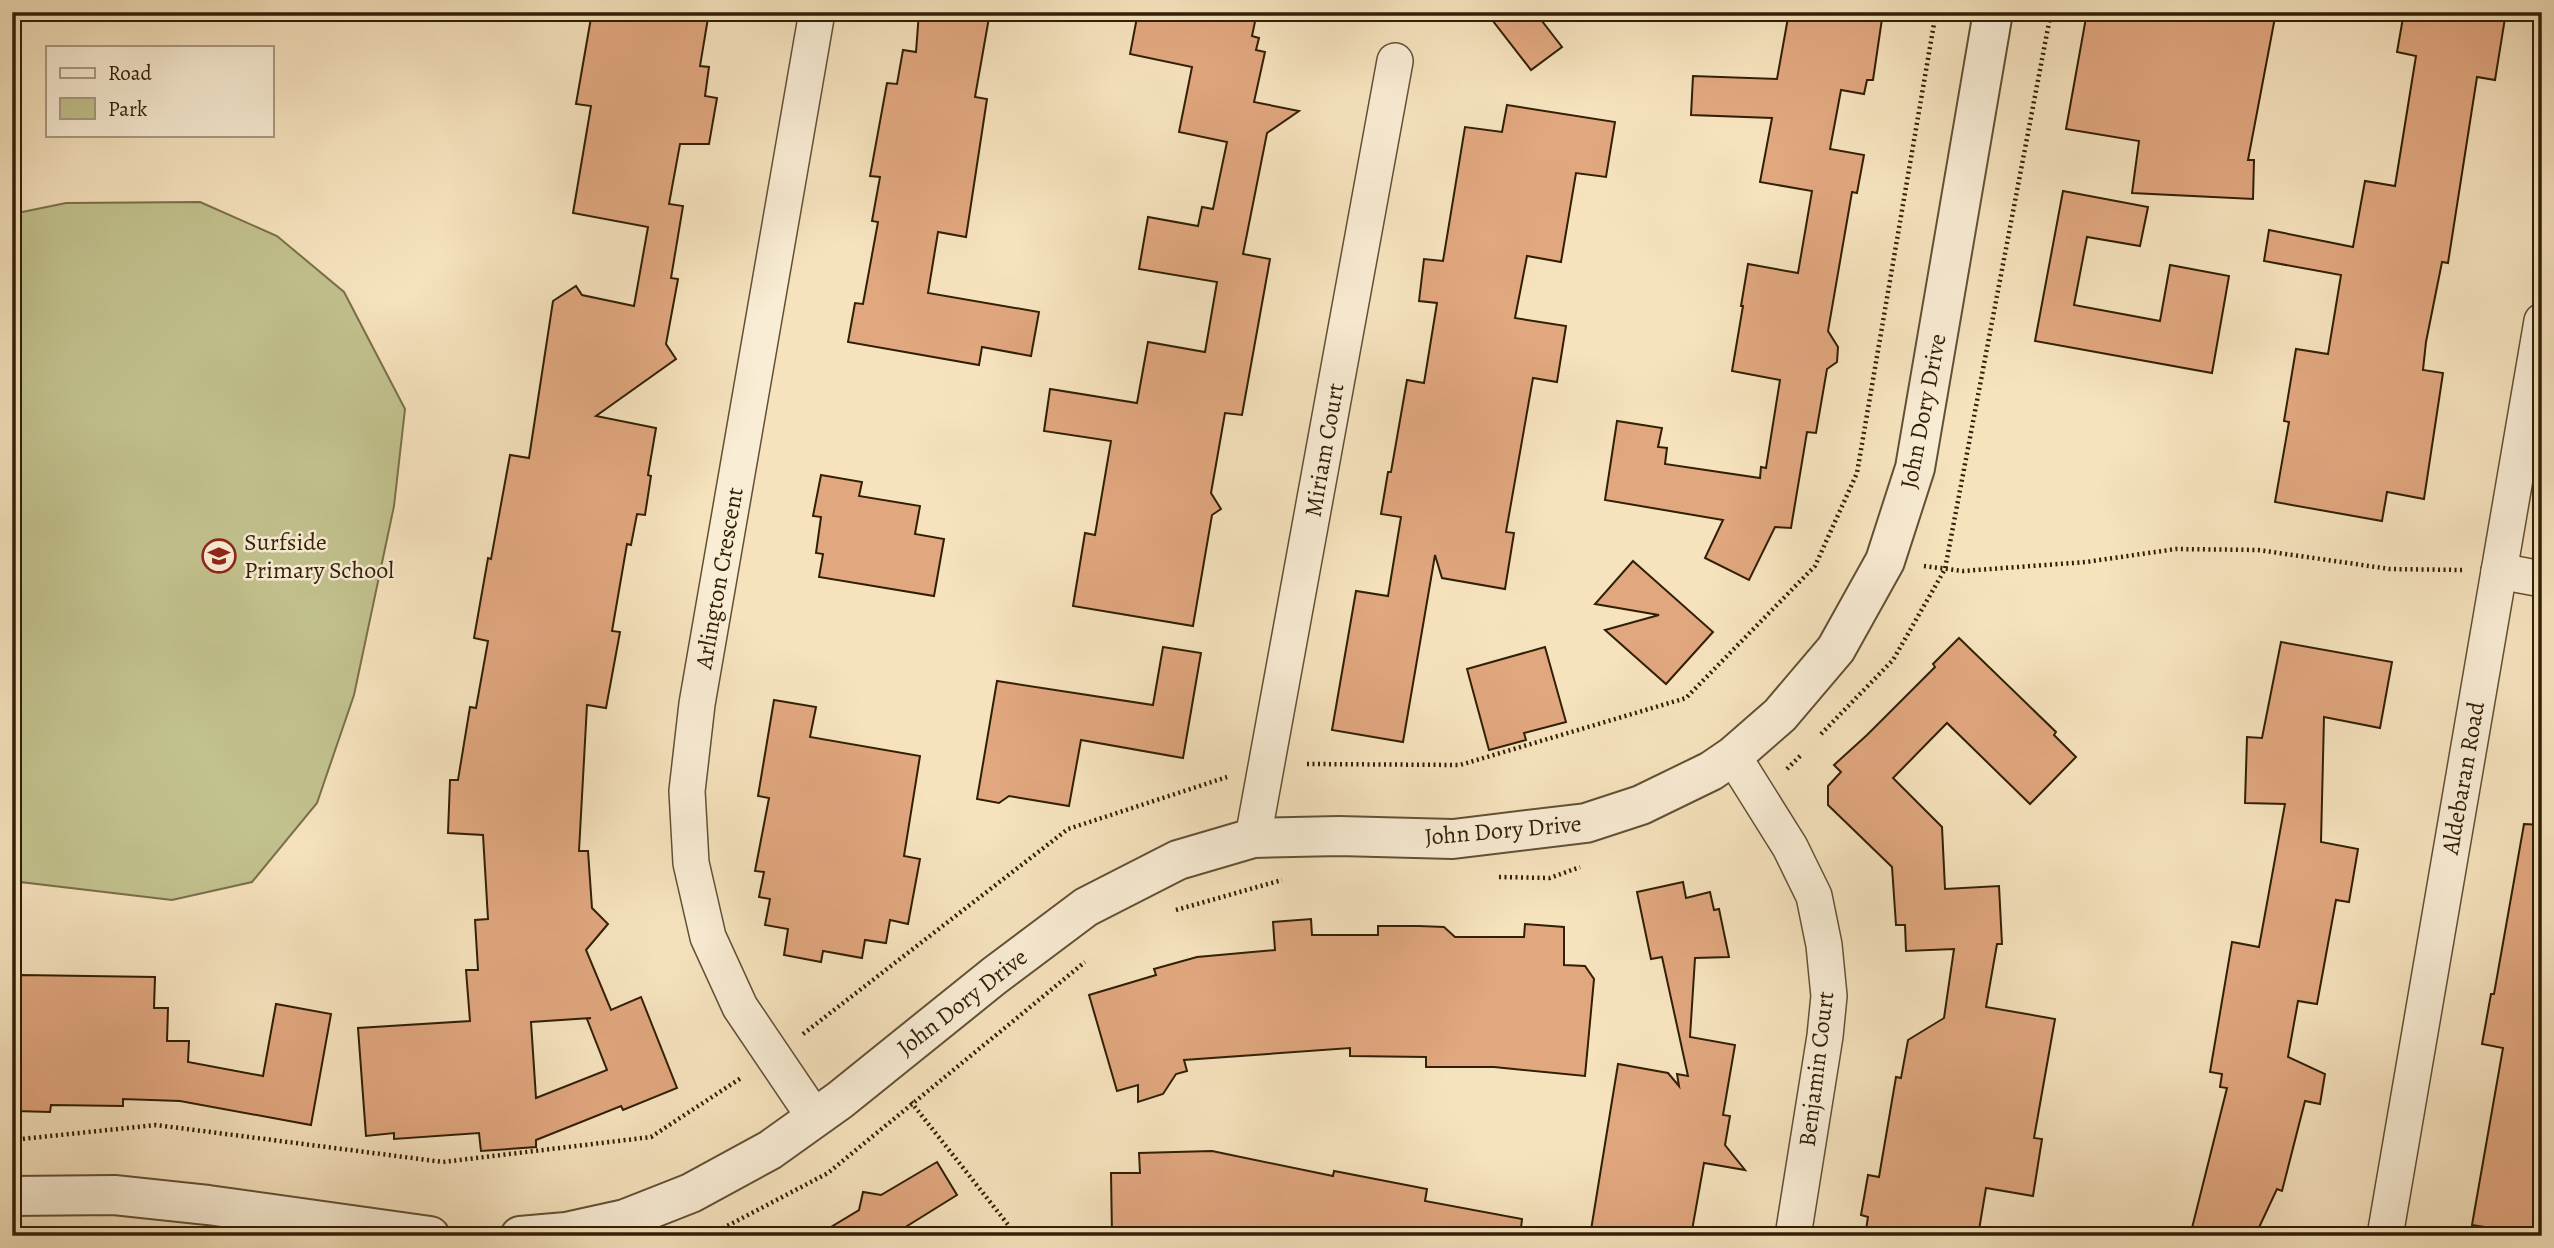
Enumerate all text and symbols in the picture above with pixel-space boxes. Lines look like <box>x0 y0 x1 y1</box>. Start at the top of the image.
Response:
legend <box>46 46 273 136</box>
text: Road <box>108 59 152 87</box>
text: Park <box>108 95 148 123</box>
street label: John Dory Drive <box>1892 331 1954 491</box>
street label: Miriam Court <box>1296 381 1352 519</box>
street label: Arlington Crescent <box>687 485 751 672</box>
place label: Surfside Primary School <box>244 526 394 586</box>
school or university icon: Surfside Primary School <box>200 537 238 575</box>
street label: Aldebaran Road <box>2434 699 2492 858</box>
street label: John Dory Drive <box>1423 807 1583 853</box>
street label: John Dory Drive <box>890 941 1034 1063</box>
street label: Benjamin Court <box>1791 989 1841 1149</box>

